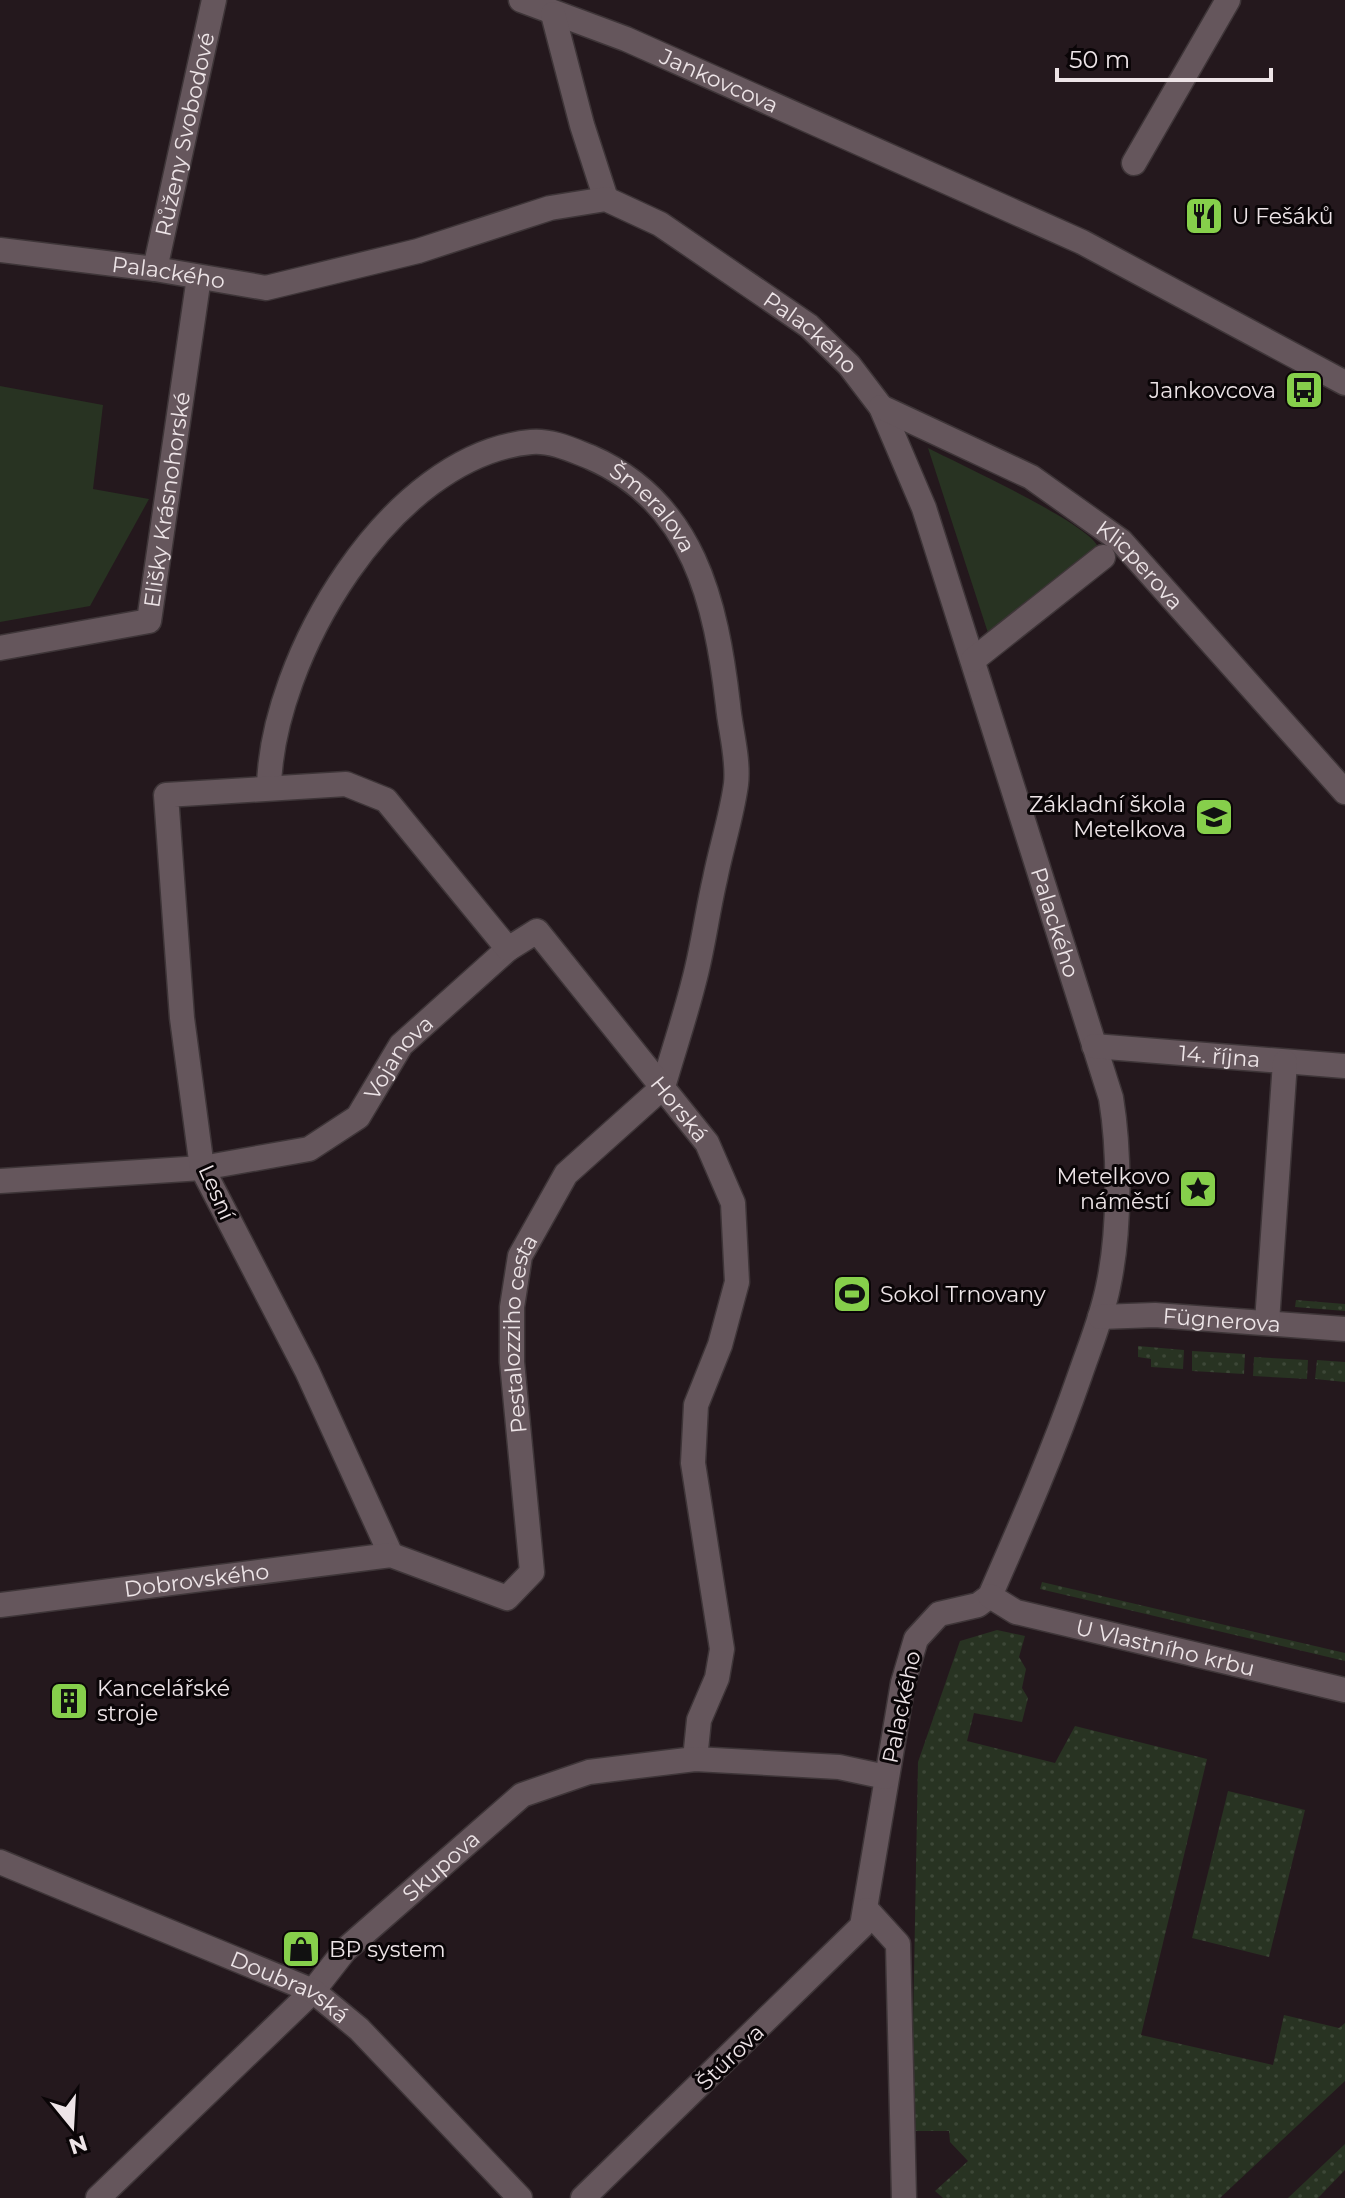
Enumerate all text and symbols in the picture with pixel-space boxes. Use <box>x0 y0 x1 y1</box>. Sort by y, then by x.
street label: Růženy Svobodové <box>150 30 221 239</box>
scale bar <box>1057 32 1271 82</box>
street label: Jankovcova <box>655 42 782 119</box>
text: 50 m <box>1069 45 1130 74</box>
restaurant icon: U Fešáků <box>1183 195 1225 237</box>
place label: U Fešáků <box>1232 203 1333 230</box>
street label: Palackého <box>110 251 227 295</box>
street label: Palackého <box>758 286 863 380</box>
bus stop icon: Jankovcova <box>1283 369 1325 411</box>
place label: Jankovcova <box>1148 377 1276 404</box>
street label: Elišky Krásnohorské <box>138 390 196 609</box>
street label: Šmeralova <box>605 457 701 557</box>
street label: Klicperova <box>1091 515 1189 615</box>
place label: Základní škola Metelkova <box>1029 791 1186 843</box>
school or university icon: Základní škola Metelkova <box>1193 796 1235 838</box>
street label: Palackého <box>1025 864 1085 981</box>
street label: Vojanova <box>358 1010 439 1105</box>
street label: 14. října <box>1178 1040 1261 1073</box>
street label: Horská <box>645 1071 714 1148</box>
street label: Lesní <box>192 1160 241 1225</box>
place label: Metelkovo náměstí <box>1056 1163 1171 1215</box>
place icon: Metelkovo náměstí <box>1177 1168 1219 1210</box>
street label: Pestalozziho cesta <box>499 1230 543 1434</box>
sports icon: Sokol Trnovany <box>831 1273 873 1315</box>
place label: Sokol Trnovany <box>880 1281 1046 1308</box>
street label: Fügnerova <box>1162 1303 1282 1338</box>
street label: Dobrovského <box>122 1558 271 1603</box>
street label: U Vlastního krbu <box>1073 1614 1258 1682</box>
street label: Palackého <box>876 1648 927 1766</box>
place label: Kancelářské stroje <box>97 1675 230 1727</box>
building icon: Kancelářské stroje <box>48 1680 90 1722</box>
street label: Skupova <box>397 1825 486 1908</box>
shop icon: BP system <box>280 1928 322 1970</box>
place label: BP system <box>329 1936 446 1963</box>
street label: Doubravská <box>226 1945 354 2029</box>
street label: Štúrova <box>691 2019 770 2096</box>
north arrow <box>32 2086 112 2166</box>
text: N <box>65 2129 91 2160</box>

